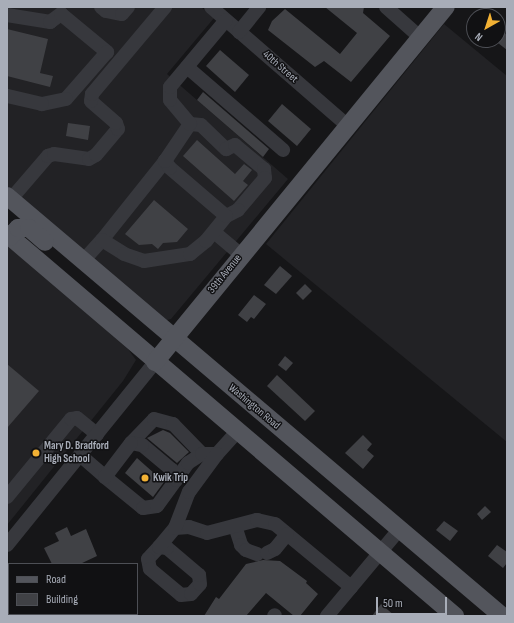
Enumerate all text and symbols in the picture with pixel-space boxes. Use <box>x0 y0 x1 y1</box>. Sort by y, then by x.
north arrow <box>466 8 506 48</box>
text: N <box>472 30 485 44</box>
street label: 40th Street <box>260 48 300 86</box>
street label: 39th Avenue <box>205 252 245 296</box>
street label: Washington Road <box>225 382 283 432</box>
place label: Mary D. Bradford High School <box>44 440 109 466</box>
marker: Mary D. Bradford High School <box>31 448 41 458</box>
place label: Kwik Trip <box>153 471 188 485</box>
marker: Kwik Trip <box>140 473 150 483</box>
legend <box>8 563 138 615</box>
text: Road <box>46 572 66 587</box>
scale bar <box>378 589 449 615</box>
text: Building <box>46 592 78 607</box>
text: 50 m <box>383 596 403 611</box>

